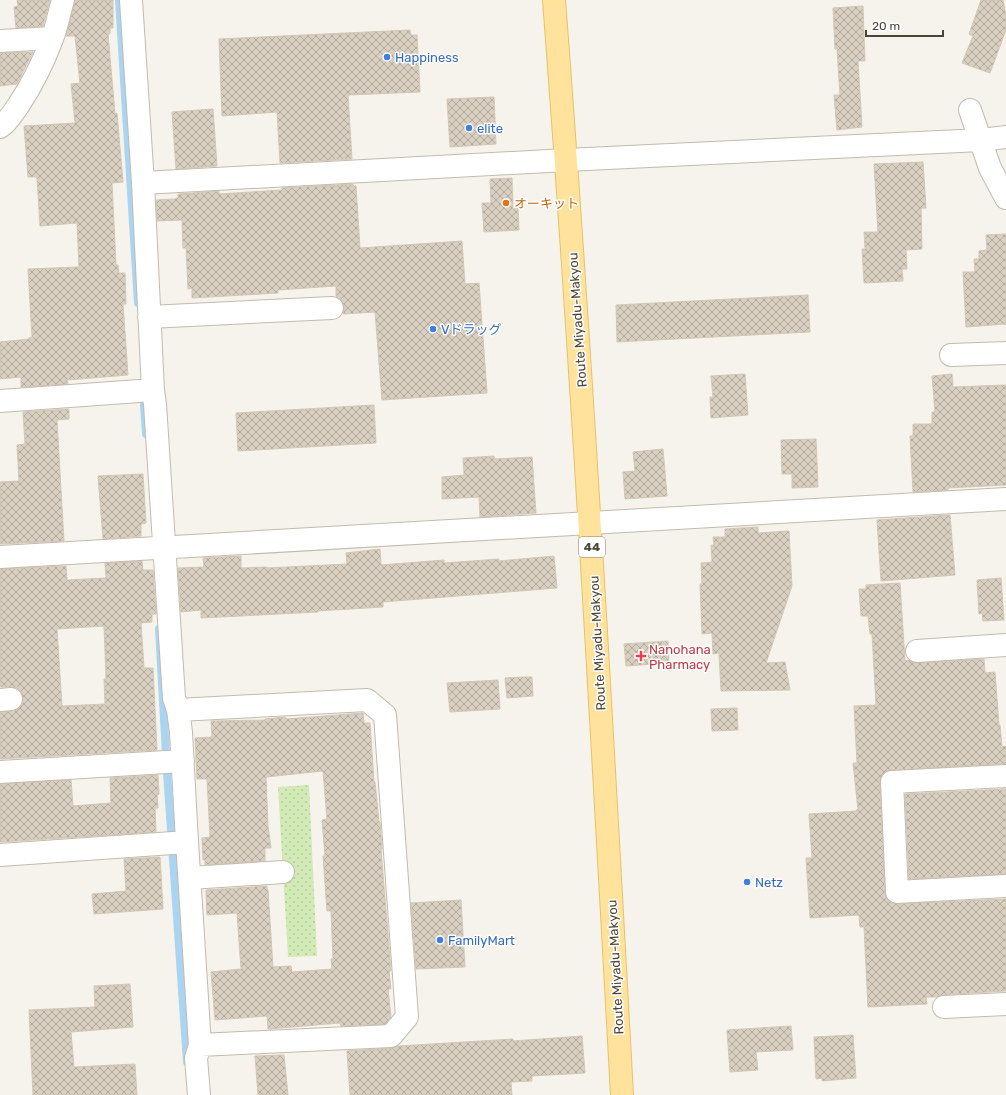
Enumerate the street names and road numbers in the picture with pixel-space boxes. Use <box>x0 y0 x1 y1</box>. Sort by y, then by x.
street label: Route Miyadu-Makyou <box>565 252 590 388</box>
road number: 44 <box>579 537 605 557</box>
street label: Route Miyadu-Makyou <box>586 575 609 711</box>
street label: Route Miyadu-Makyou <box>604 899 627 1035</box>

